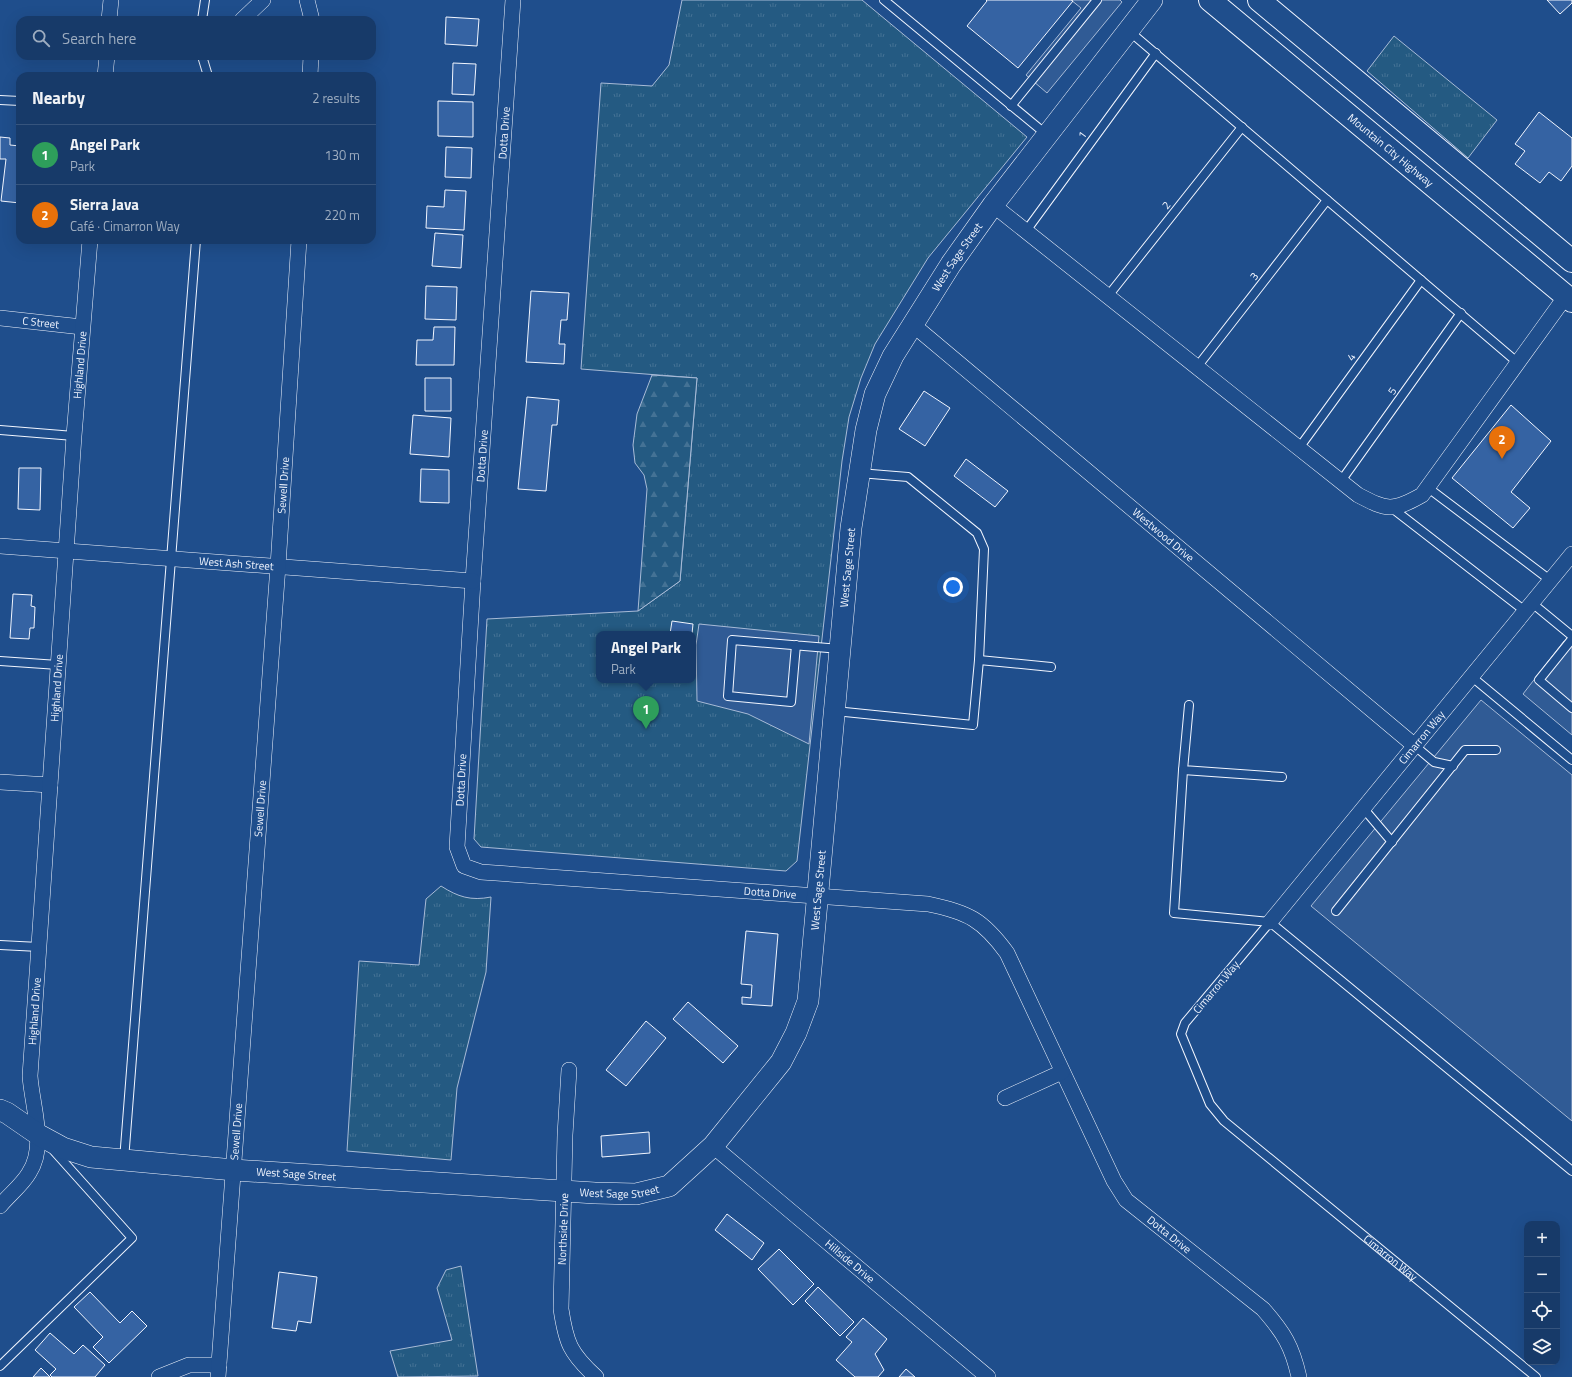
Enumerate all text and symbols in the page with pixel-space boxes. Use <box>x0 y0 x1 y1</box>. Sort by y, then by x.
search box <box>16 16 376 60</box>
icon: search <box>30 27 52 49</box>
text: Search here <box>62 27 136 50</box>
text: Nearby <box>32 85 85 111</box>
text: 2 results <box>312 88 360 108</box>
street label: Dotta Drive <box>494 106 514 160</box>
street label: Mountain City Highway <box>1344 110 1438 191</box>
street label: 1 <box>1074 128 1090 142</box>
text: Angel Park <box>70 133 140 156</box>
text: 1 <box>41 145 49 165</box>
text: 130 m <box>324 145 360 165</box>
text: Park <box>70 156 95 176</box>
text: Sierra Java <box>70 193 139 216</box>
street label: 2 <box>1158 198 1174 212</box>
text: 2 <box>41 205 49 225</box>
text: 220 m <box>324 205 360 225</box>
text: Café · Cimarron Way <box>70 216 180 236</box>
street label: West Sage Street <box>928 219 986 294</box>
street label: 3 <box>1246 269 1262 283</box>
street label: C Street <box>22 313 60 332</box>
street label: Highland Drive <box>69 330 91 399</box>
street label: 4 <box>1343 350 1359 364</box>
street label: 5 <box>1384 384 1400 398</box>
pin: 2 <box>1489 426 1515 459</box>
street label: Dotta Drive <box>472 429 492 483</box>
street label: Sewell Drive <box>273 456 293 514</box>
street label: Westwood Drive <box>1129 504 1198 566</box>
street label: West Sage Street <box>836 527 859 608</box>
street label: West Ash Street <box>198 553 274 574</box>
your location <box>943 577 963 597</box>
popup <box>596 631 696 683</box>
text: Angel Park <box>611 636 681 659</box>
street label: Highland Drive <box>46 653 67 722</box>
text: Park <box>611 659 636 679</box>
pin: 1 <box>633 696 659 729</box>
street label: Cimarron Way <box>1395 706 1449 768</box>
street label: Dotta Drive <box>452 753 470 807</box>
street label: Sewell Drive <box>250 779 270 838</box>
street label: West Sage Street <box>806 850 830 931</box>
street label: Dotta Drive <box>743 883 797 903</box>
street label: Cimarron Way <box>1189 956 1243 1017</box>
street label: Highland Drive <box>24 976 45 1046</box>
street label: Sewell Drive <box>226 1102 246 1161</box>
street label: West Sage Street <box>256 1163 337 1184</box>
street label: West Sage Street <box>579 1181 661 1202</box>
street label: Northside Drive <box>554 1192 572 1265</box>
street label: Dotta Drive <box>1144 1212 1195 1257</box>
map controls <box>1524 1221 1560 1365</box>
button: + <box>1524 1221 1560 1257</box>
street label: Cimarron Way <box>1360 1231 1421 1285</box>
street label: Hillside Drive <box>822 1236 879 1287</box>
button: − <box>1524 1257 1560 1293</box>
button: locate <box>1524 1293 1560 1329</box>
button: layers <box>1524 1329 1560 1365</box>

